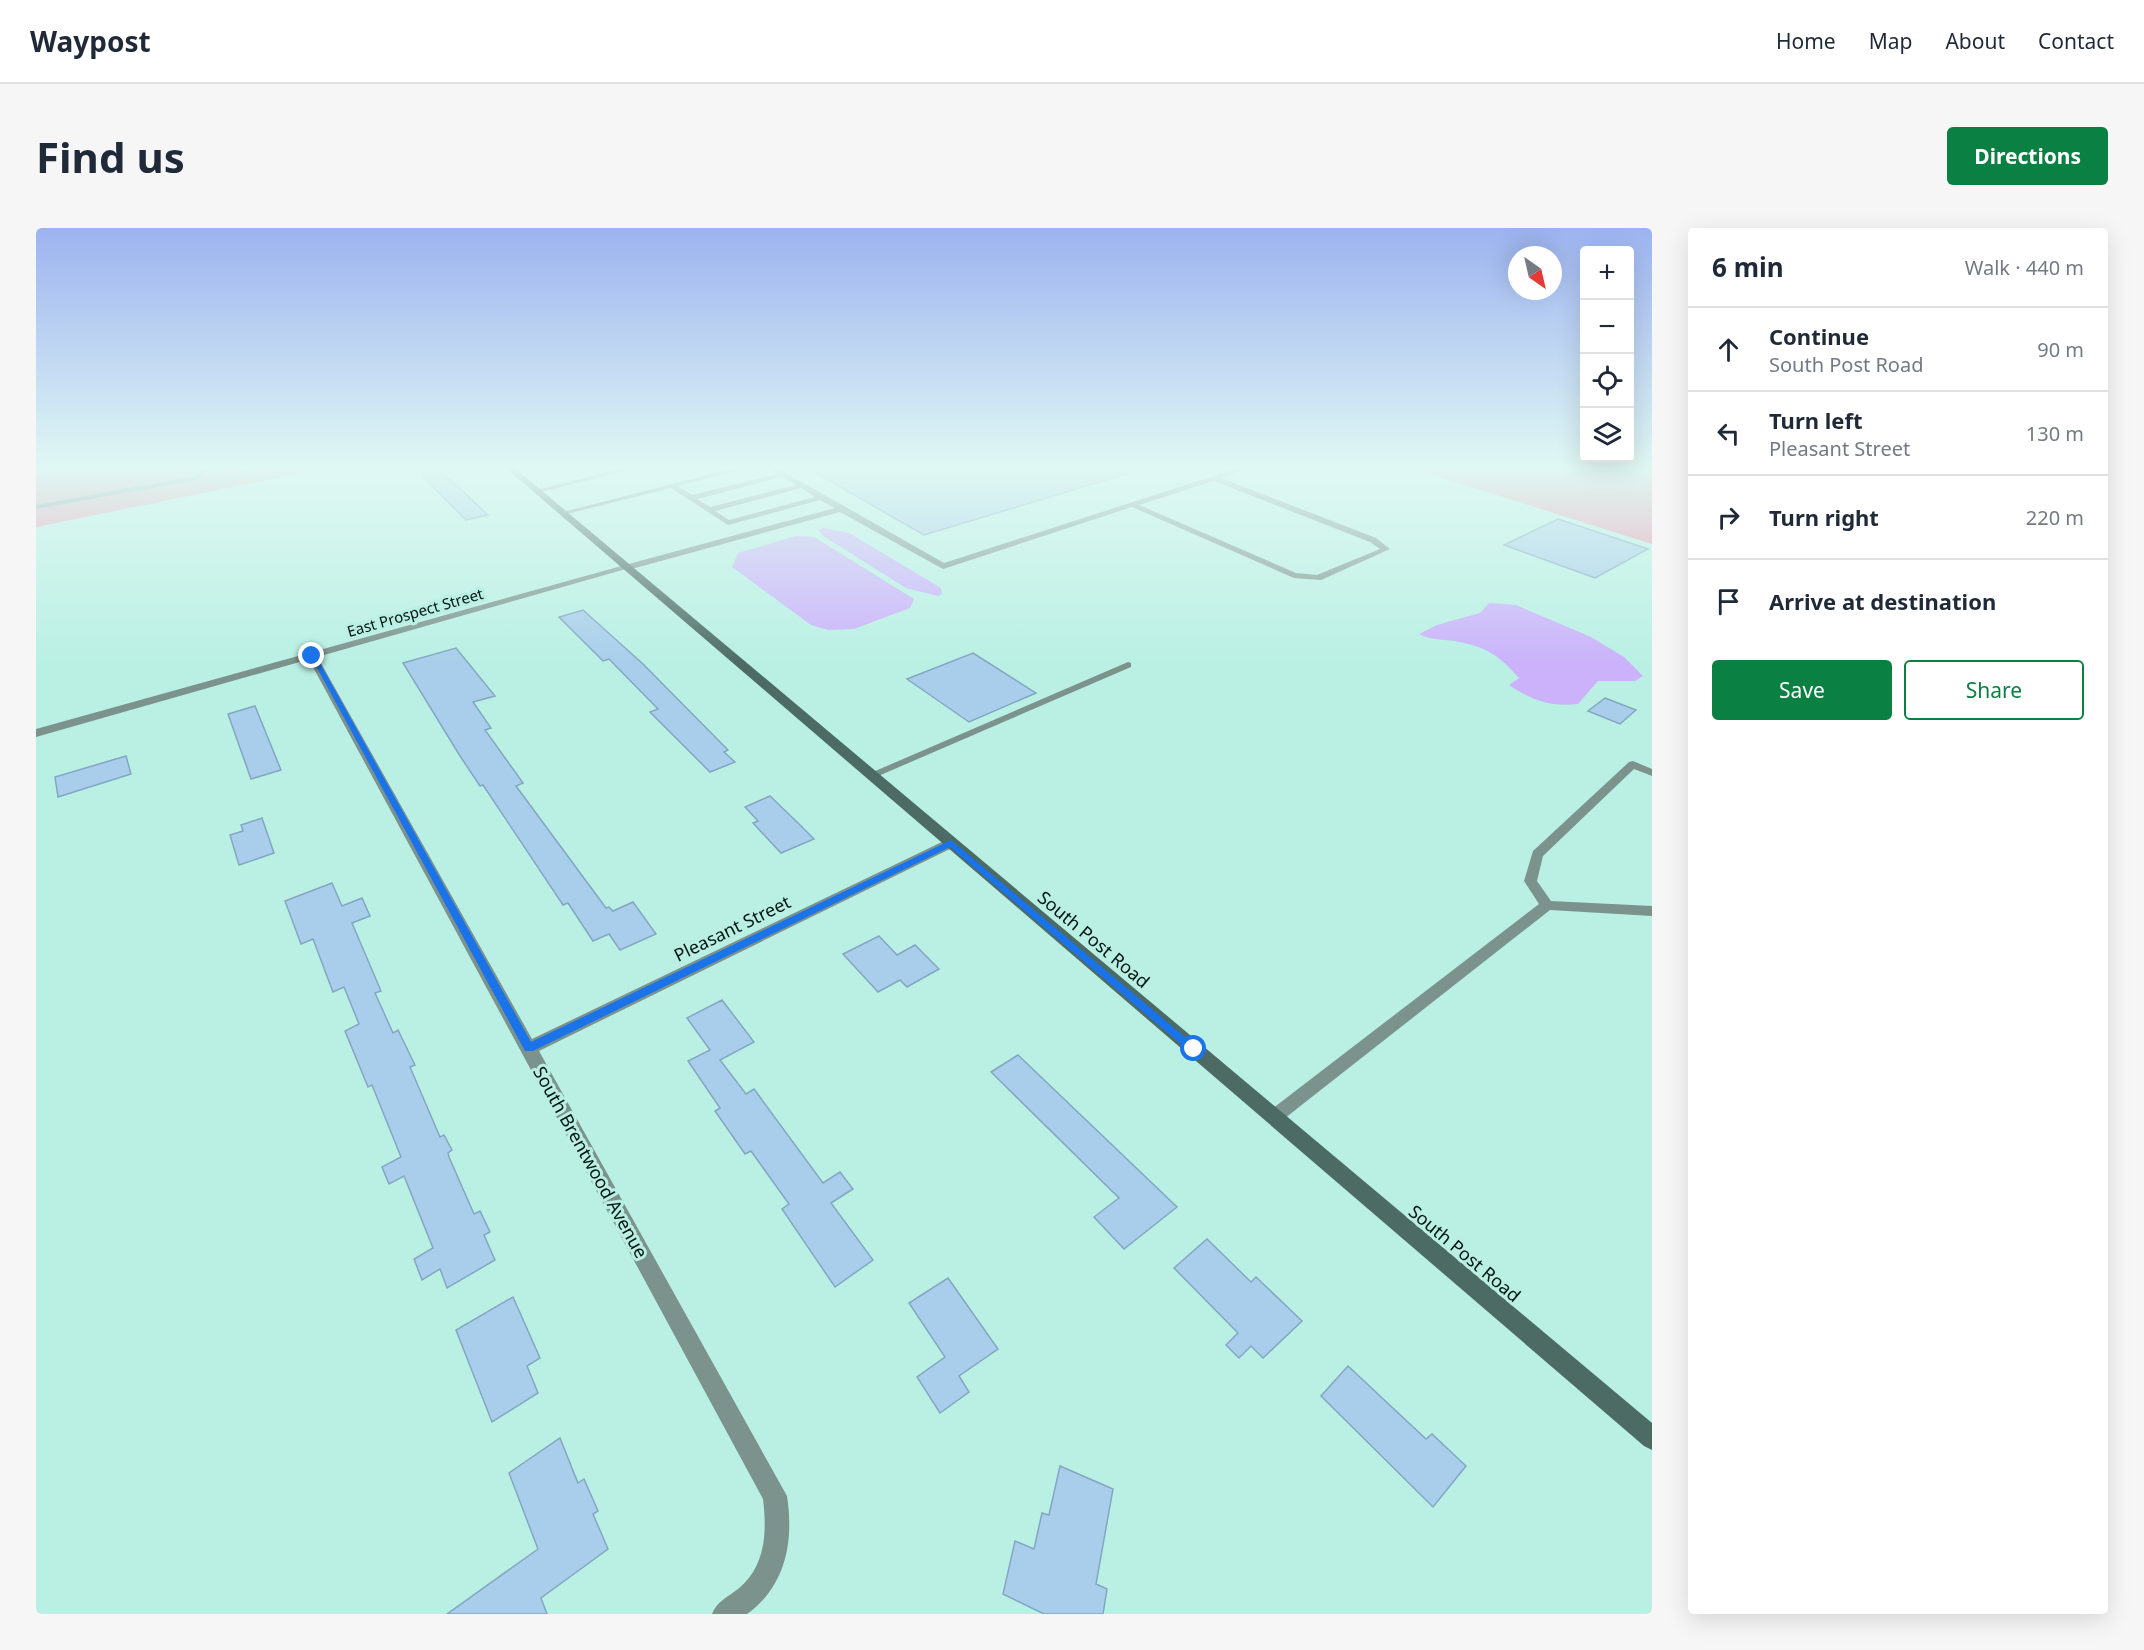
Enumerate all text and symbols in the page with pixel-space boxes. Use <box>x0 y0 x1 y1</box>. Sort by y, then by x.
text: Waypost <box>30 22 151 60</box>
text: Home <box>1776 27 1836 55</box>
text: Map <box>1869 27 1912 55</box>
text: About <box>1945 27 2005 55</box>
text: Contact <box>2038 27 2114 55</box>
button: Directions <box>1947 127 2108 185</box>
text: Find us <box>36 128 185 185</box>
north arrow <box>1508 246 1562 300</box>
map controls <box>1580 246 1634 462</box>
button: + <box>1580 246 1634 300</box>
text: 6 min <box>1712 249 1784 285</box>
text: Walk · 440 m <box>1965 254 2084 281</box>
button: − <box>1580 300 1634 354</box>
text: Continue <box>1769 321 1869 351</box>
icon: ahead <box>1712 333 1745 366</box>
text: 90 m <box>2037 336 2084 363</box>
text: South Post Road <box>1769 351 1923 378</box>
button: locate <box>1580 354 1634 408</box>
text: Turn left <box>1769 405 1863 435</box>
button: layers <box>1580 408 1634 462</box>
icon: left <box>1712 417 1745 450</box>
text: 130 m <box>2026 420 2084 447</box>
text: Pleasant Street <box>1769 435 1910 462</box>
icon: right <box>1712 501 1745 534</box>
text: Turn right <box>1769 502 1879 532</box>
text: 220 m <box>2026 504 2084 531</box>
street label: East Prospect Street <box>345 583 486 641</box>
icon: arrive <box>1712 585 1745 618</box>
text: Arrive at destination <box>1769 586 1996 616</box>
route end <box>298 642 324 668</box>
button: Save <box>1712 660 1892 720</box>
button: Share <box>1904 660 2084 720</box>
street label: South Post Road <box>1033 885 1155 993</box>
street label: Pleasant Street <box>670 889 795 967</box>
route start <box>1180 1035 1206 1061</box>
street label: South Brentwood Avenue <box>528 1062 654 1262</box>
street label: South Post Road <box>1404 1199 1526 1307</box>

